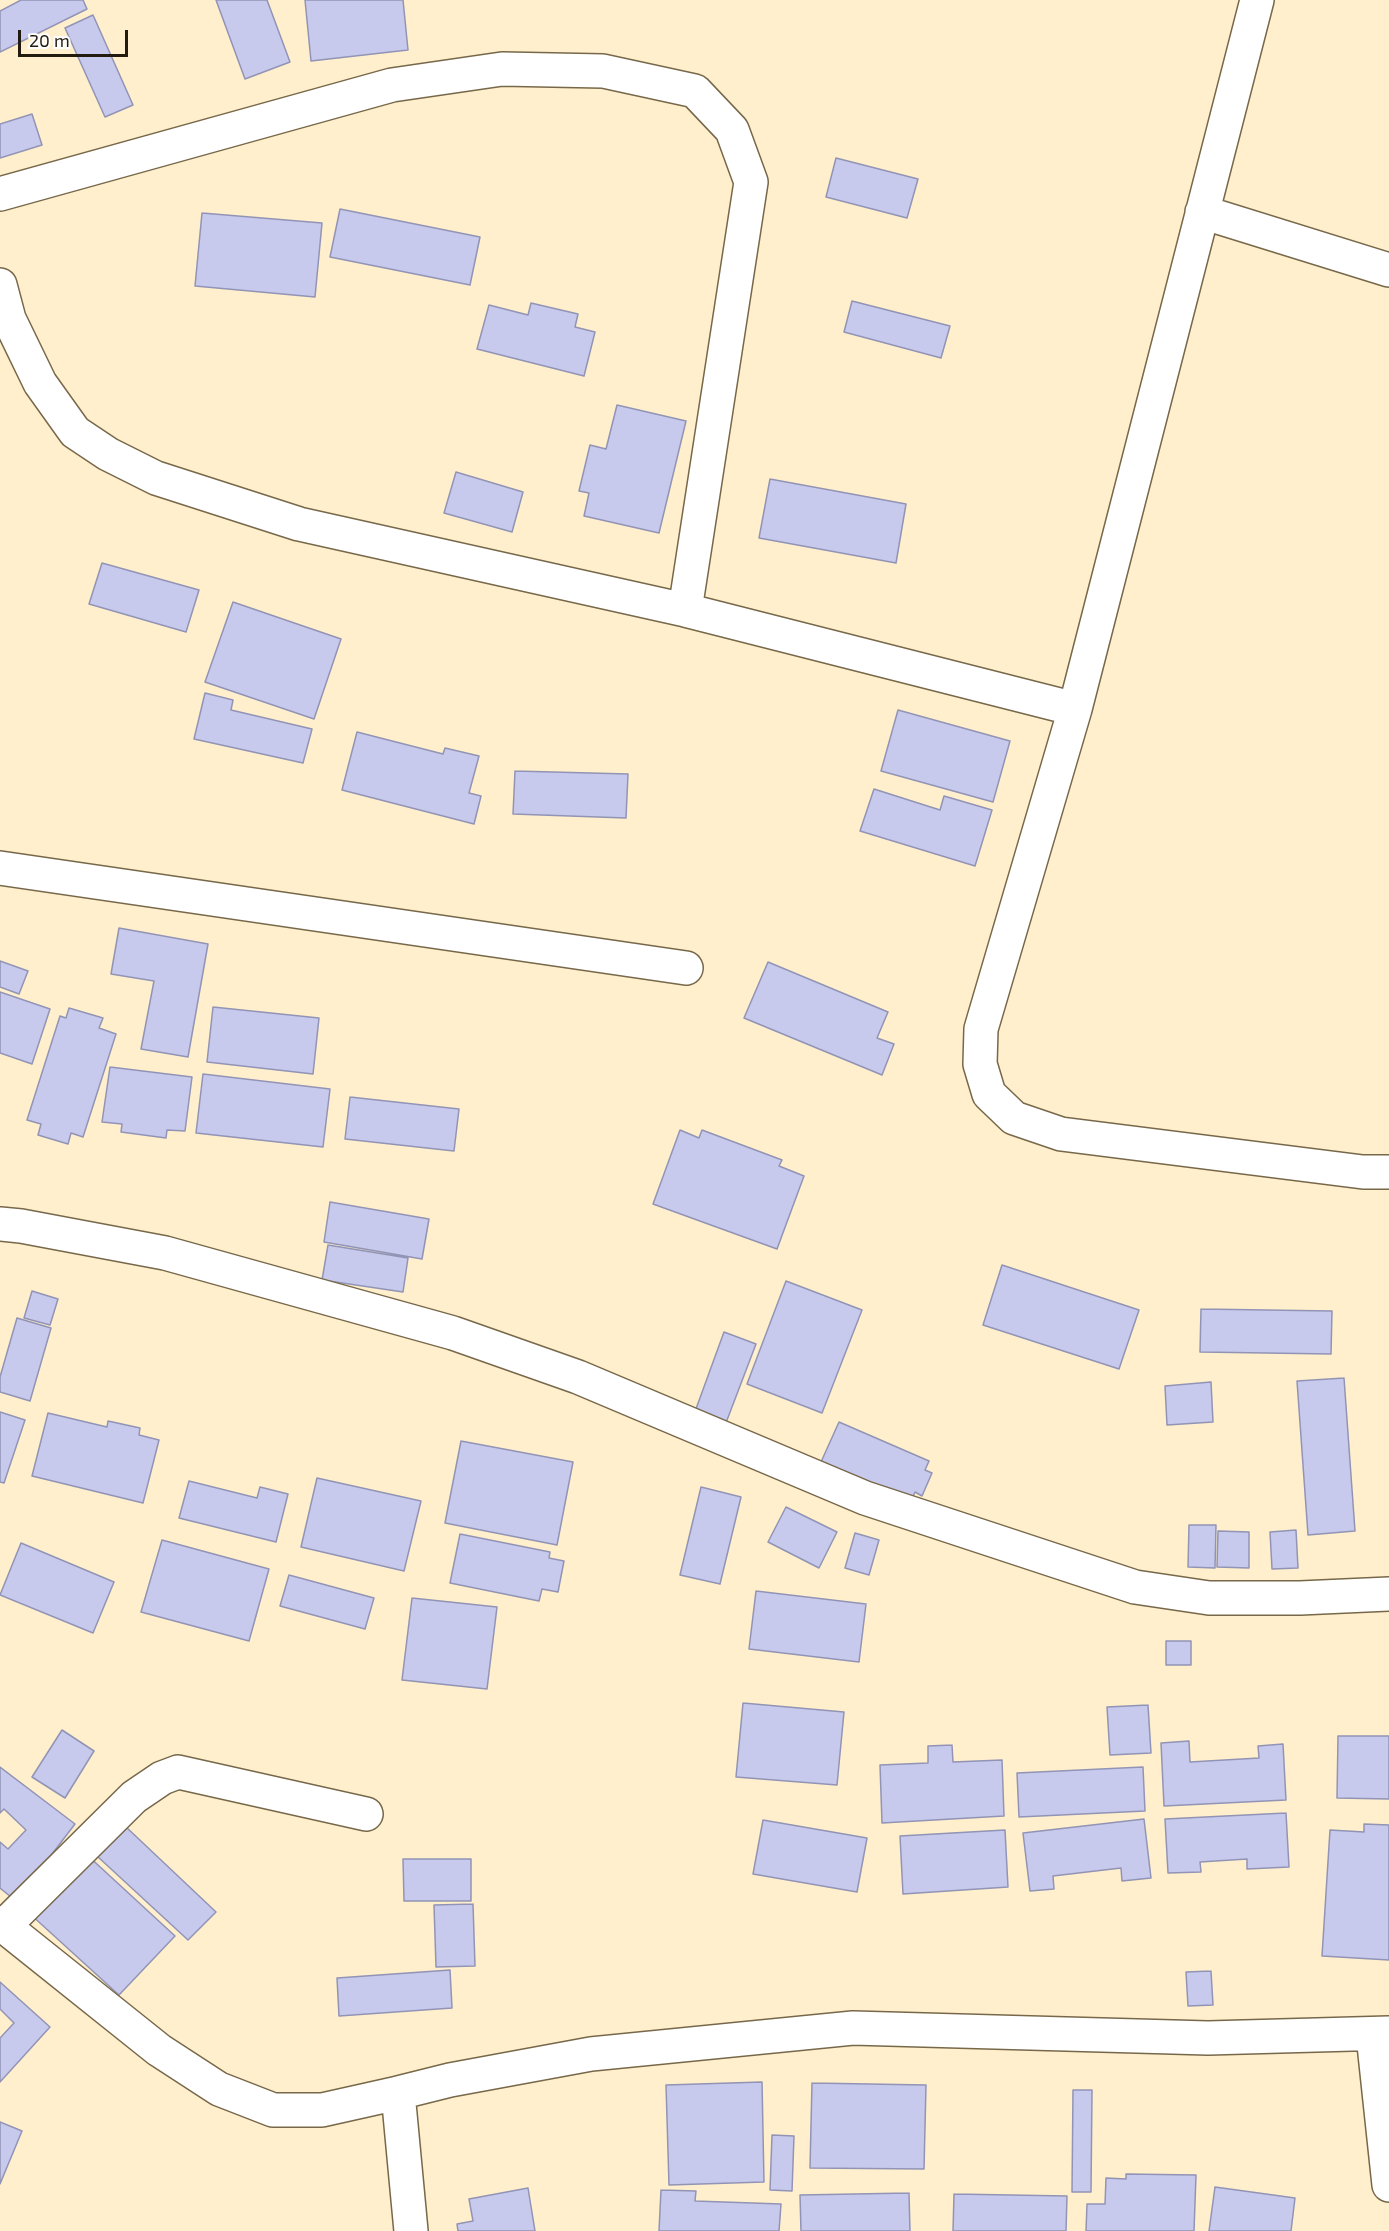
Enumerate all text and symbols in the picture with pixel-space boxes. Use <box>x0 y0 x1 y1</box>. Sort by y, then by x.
scale bar <box>21 18 130 56</box>
text: 20 m <box>29 29 70 51</box>

